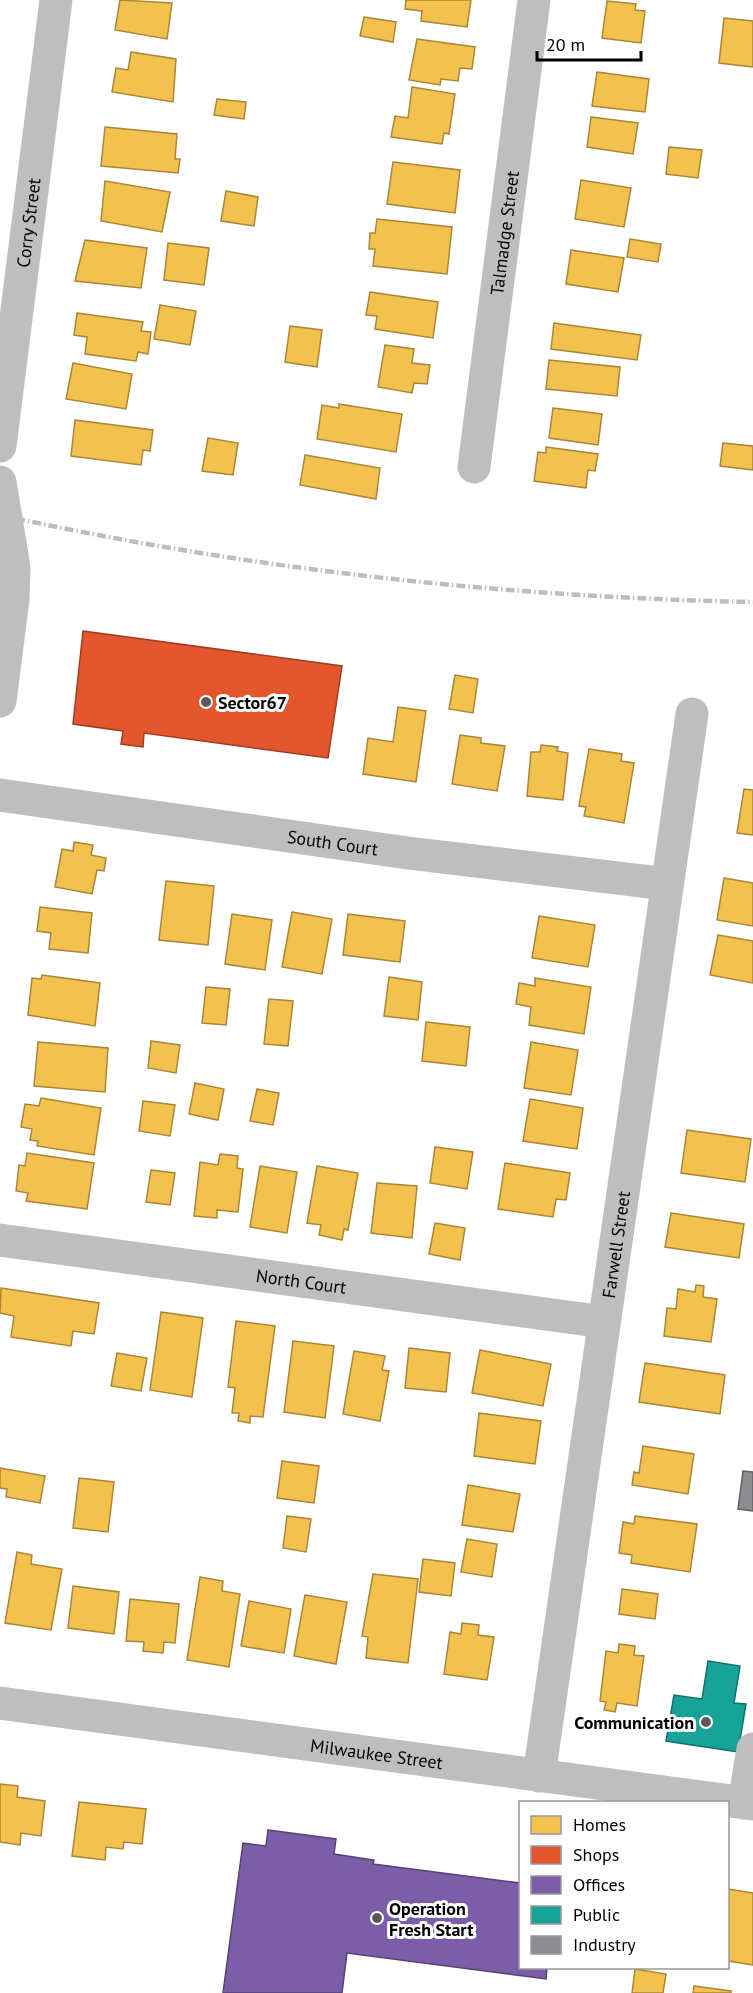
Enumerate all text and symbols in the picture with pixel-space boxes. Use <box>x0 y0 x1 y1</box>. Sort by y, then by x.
scale bar <box>537 24 640 62</box>
text: 20 m <box>546 33 585 56</box>
street label: Talmadge Street <box>485 169 523 296</box>
street label: Corry Street <box>11 177 45 269</box>
place label: Sector67 <box>218 691 287 714</box>
marker: Sector67 <box>199 695 213 709</box>
street label: South Court <box>286 824 380 860</box>
street label: Farwell Street <box>596 1189 635 1300</box>
street label: North Court <box>255 1263 348 1298</box>
place label: Communication <box>574 1711 694 1734</box>
marker: Communication <box>699 1715 713 1729</box>
street label: Milwaukee Street <box>309 1733 444 1774</box>
legend <box>519 1801 729 1969</box>
text: Homes <box>573 1813 626 1836</box>
text: Shops <box>573 1843 619 1866</box>
text: Offices <box>573 1873 625 1896</box>
place label: Operation Fresh Start <box>389 1897 474 1941</box>
text: Public <box>573 1903 620 1926</box>
marker: Operation Fresh Start <box>370 1911 384 1925</box>
text: Industry <box>573 1933 636 1956</box>

